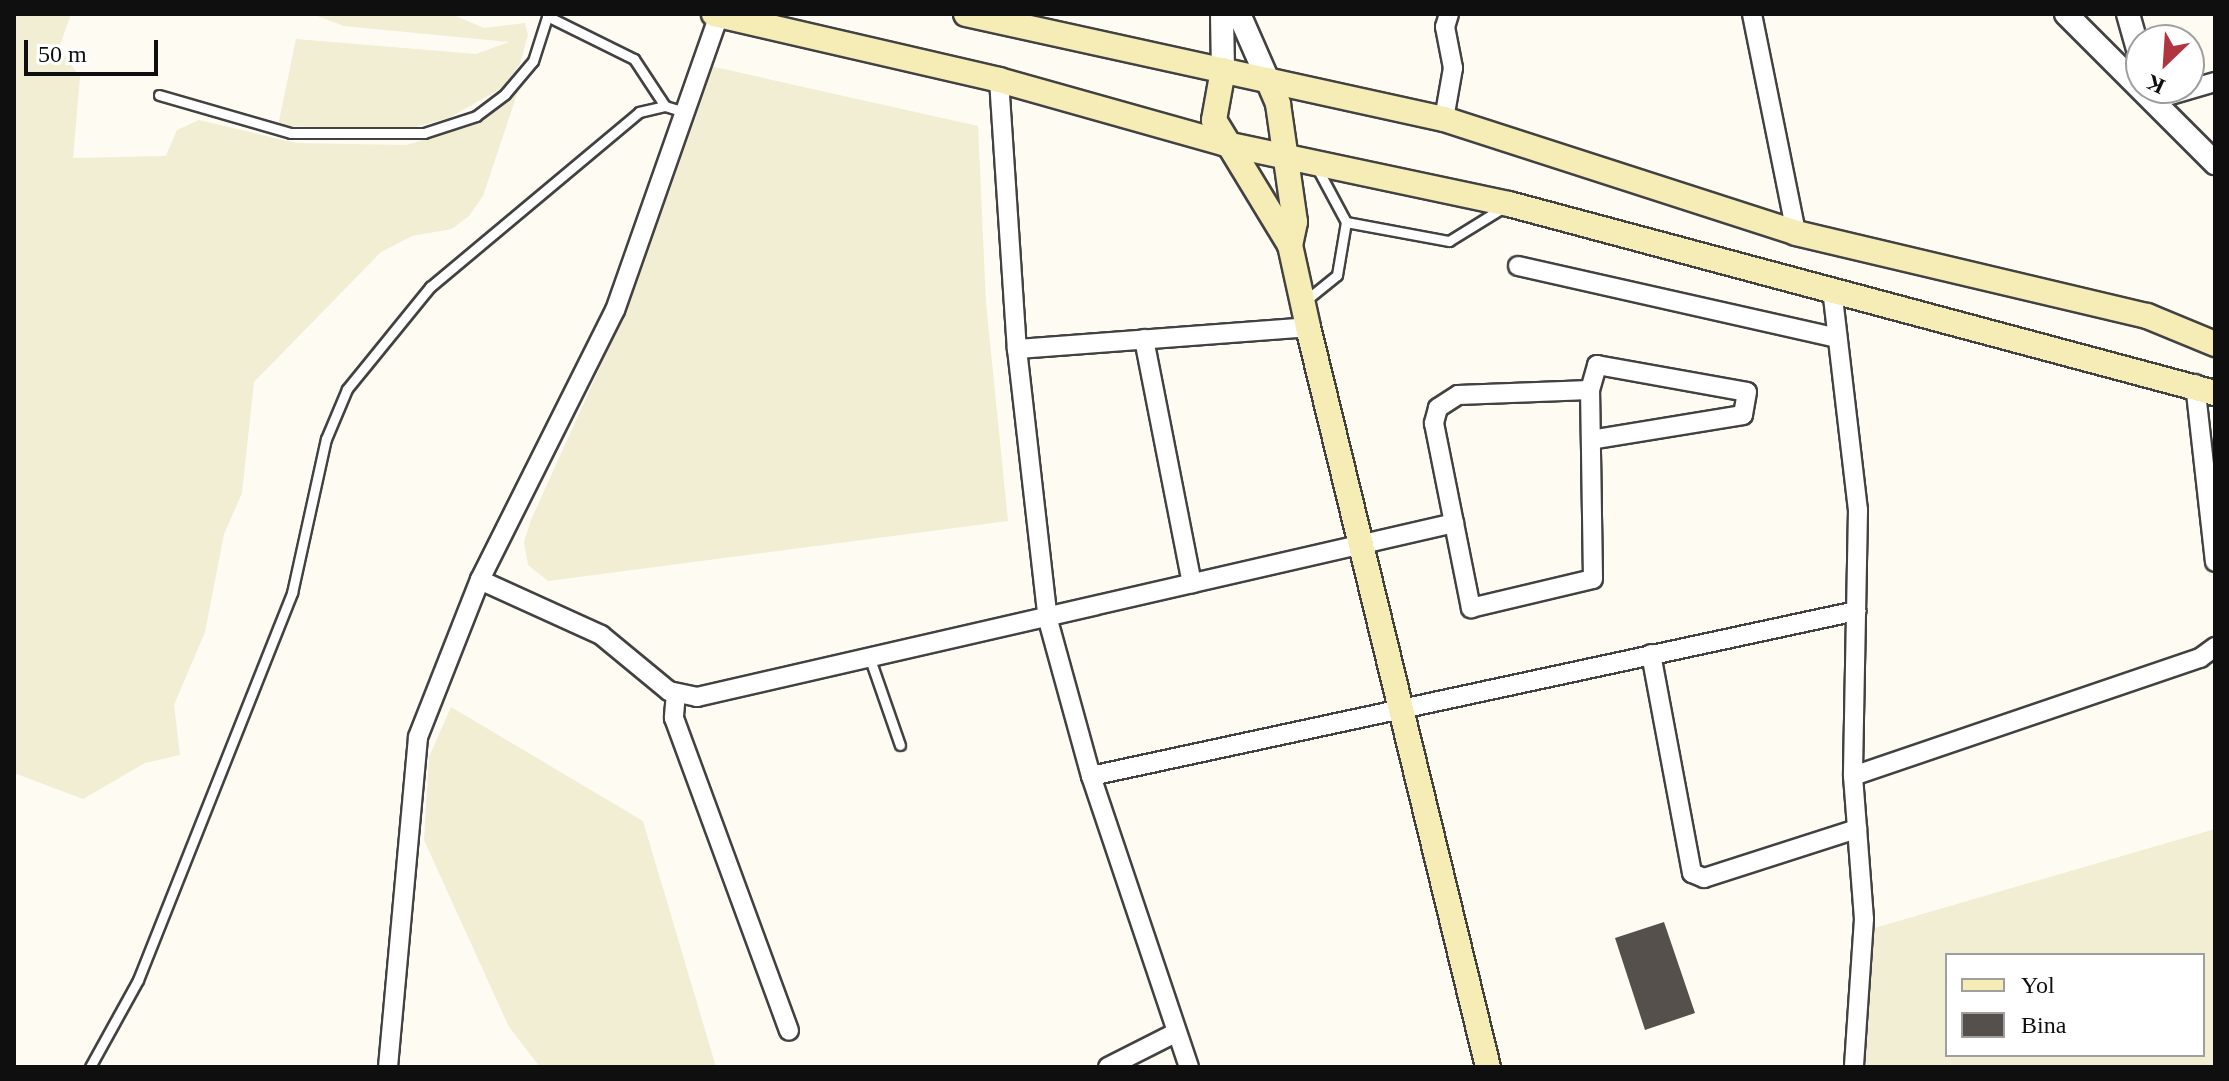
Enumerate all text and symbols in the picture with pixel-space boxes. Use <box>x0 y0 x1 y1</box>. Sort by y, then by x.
scale bar <box>28 24 162 74</box>
north arrow <box>2125 24 2205 104</box>
text: 50 m <box>38 41 87 67</box>
text: K <box>2142 69 2169 99</box>
legend <box>1945 953 2205 1057</box>
text: Yol <box>2021 972 2055 998</box>
text: Bina <box>2021 1012 2066 1038</box>

